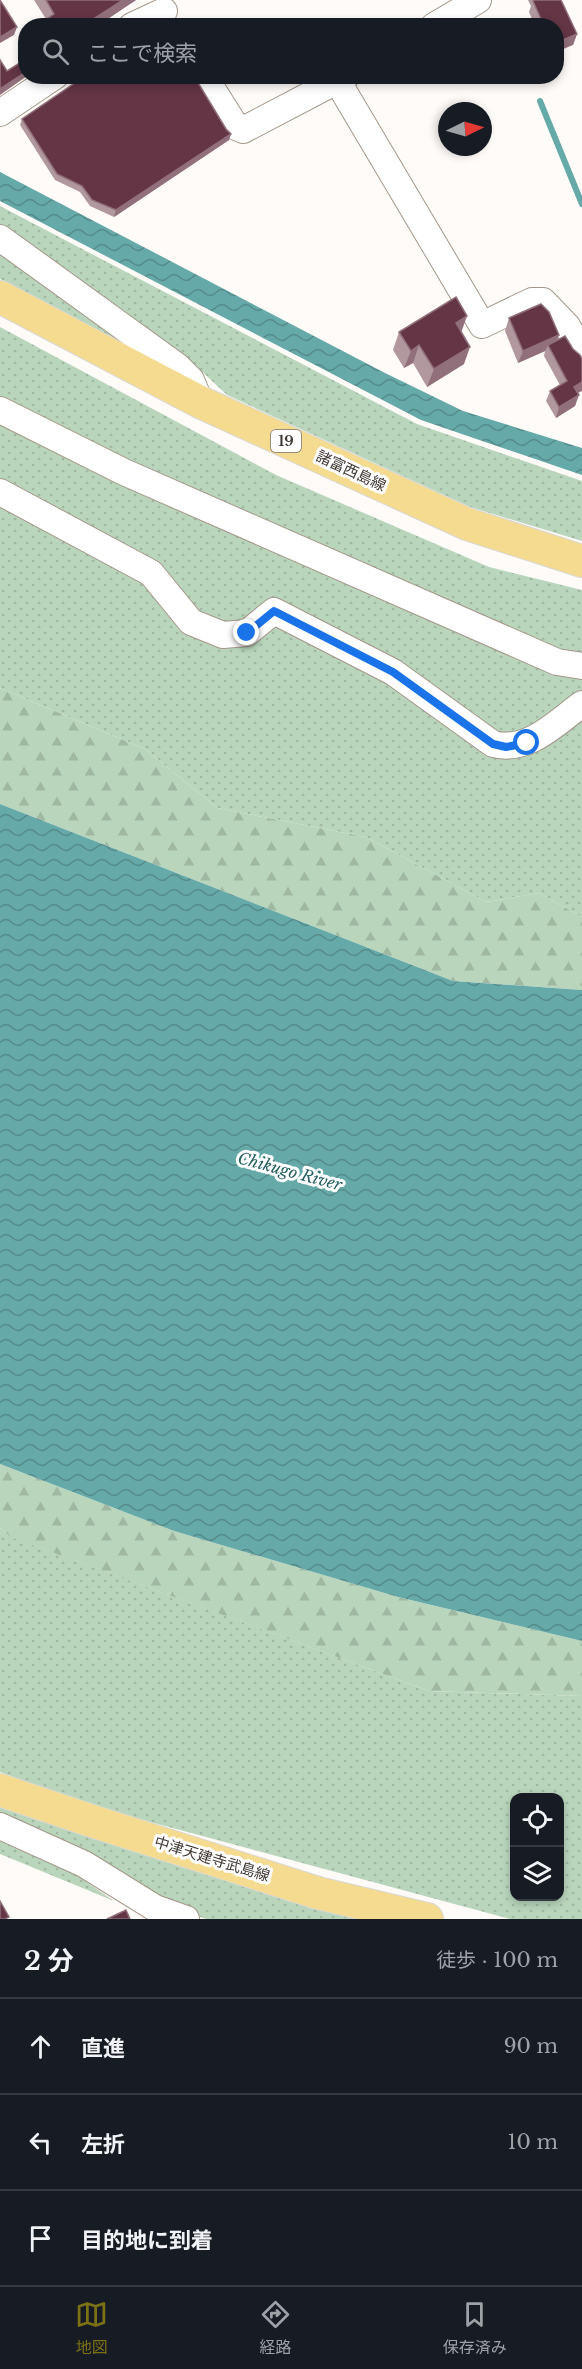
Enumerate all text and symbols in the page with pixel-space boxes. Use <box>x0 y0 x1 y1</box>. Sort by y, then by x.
search box <box>18 18 564 84</box>
icon: search <box>39 35 72 68</box>
text: ここで検索 <box>87 40 197 67</box>
north arrow <box>438 102 492 156</box>
road number: 19 <box>271 430 301 452</box>
street label: 諸富西島線 <box>313 446 389 495</box>
route end <box>233 619 259 645</box>
route start <box>513 729 539 755</box>
water label: Chikugo River <box>236 1148 345 1195</box>
map controls <box>510 1793 564 1901</box>
button: locate <box>510 1793 564 1847</box>
street label: 中津天建寺武島線 <box>152 1832 272 1885</box>
button: layers <box>510 1847 564 1901</box>
text: 2 分 <box>24 1945 74 1977</box>
text: 徒歩 · 100 m <box>436 1948 558 1972</box>
icon: ahead <box>24 2030 57 2063</box>
text: 90 m <box>504 2034 558 2058</box>
text: 直進 <box>81 2035 125 2062</box>
icon: left <box>24 2126 57 2159</box>
text: 10 m <box>508 2130 558 2154</box>
text: 左折 <box>81 2131 125 2158</box>
icon: arrive <box>24 2222 57 2255</box>
text: 目的地に到着 <box>81 2227 213 2254</box>
tab: 地図 <box>75 2298 108 2358</box>
tab: 経路 <box>259 2298 292 2358</box>
tab: 保存済み <box>443 2298 507 2358</box>

